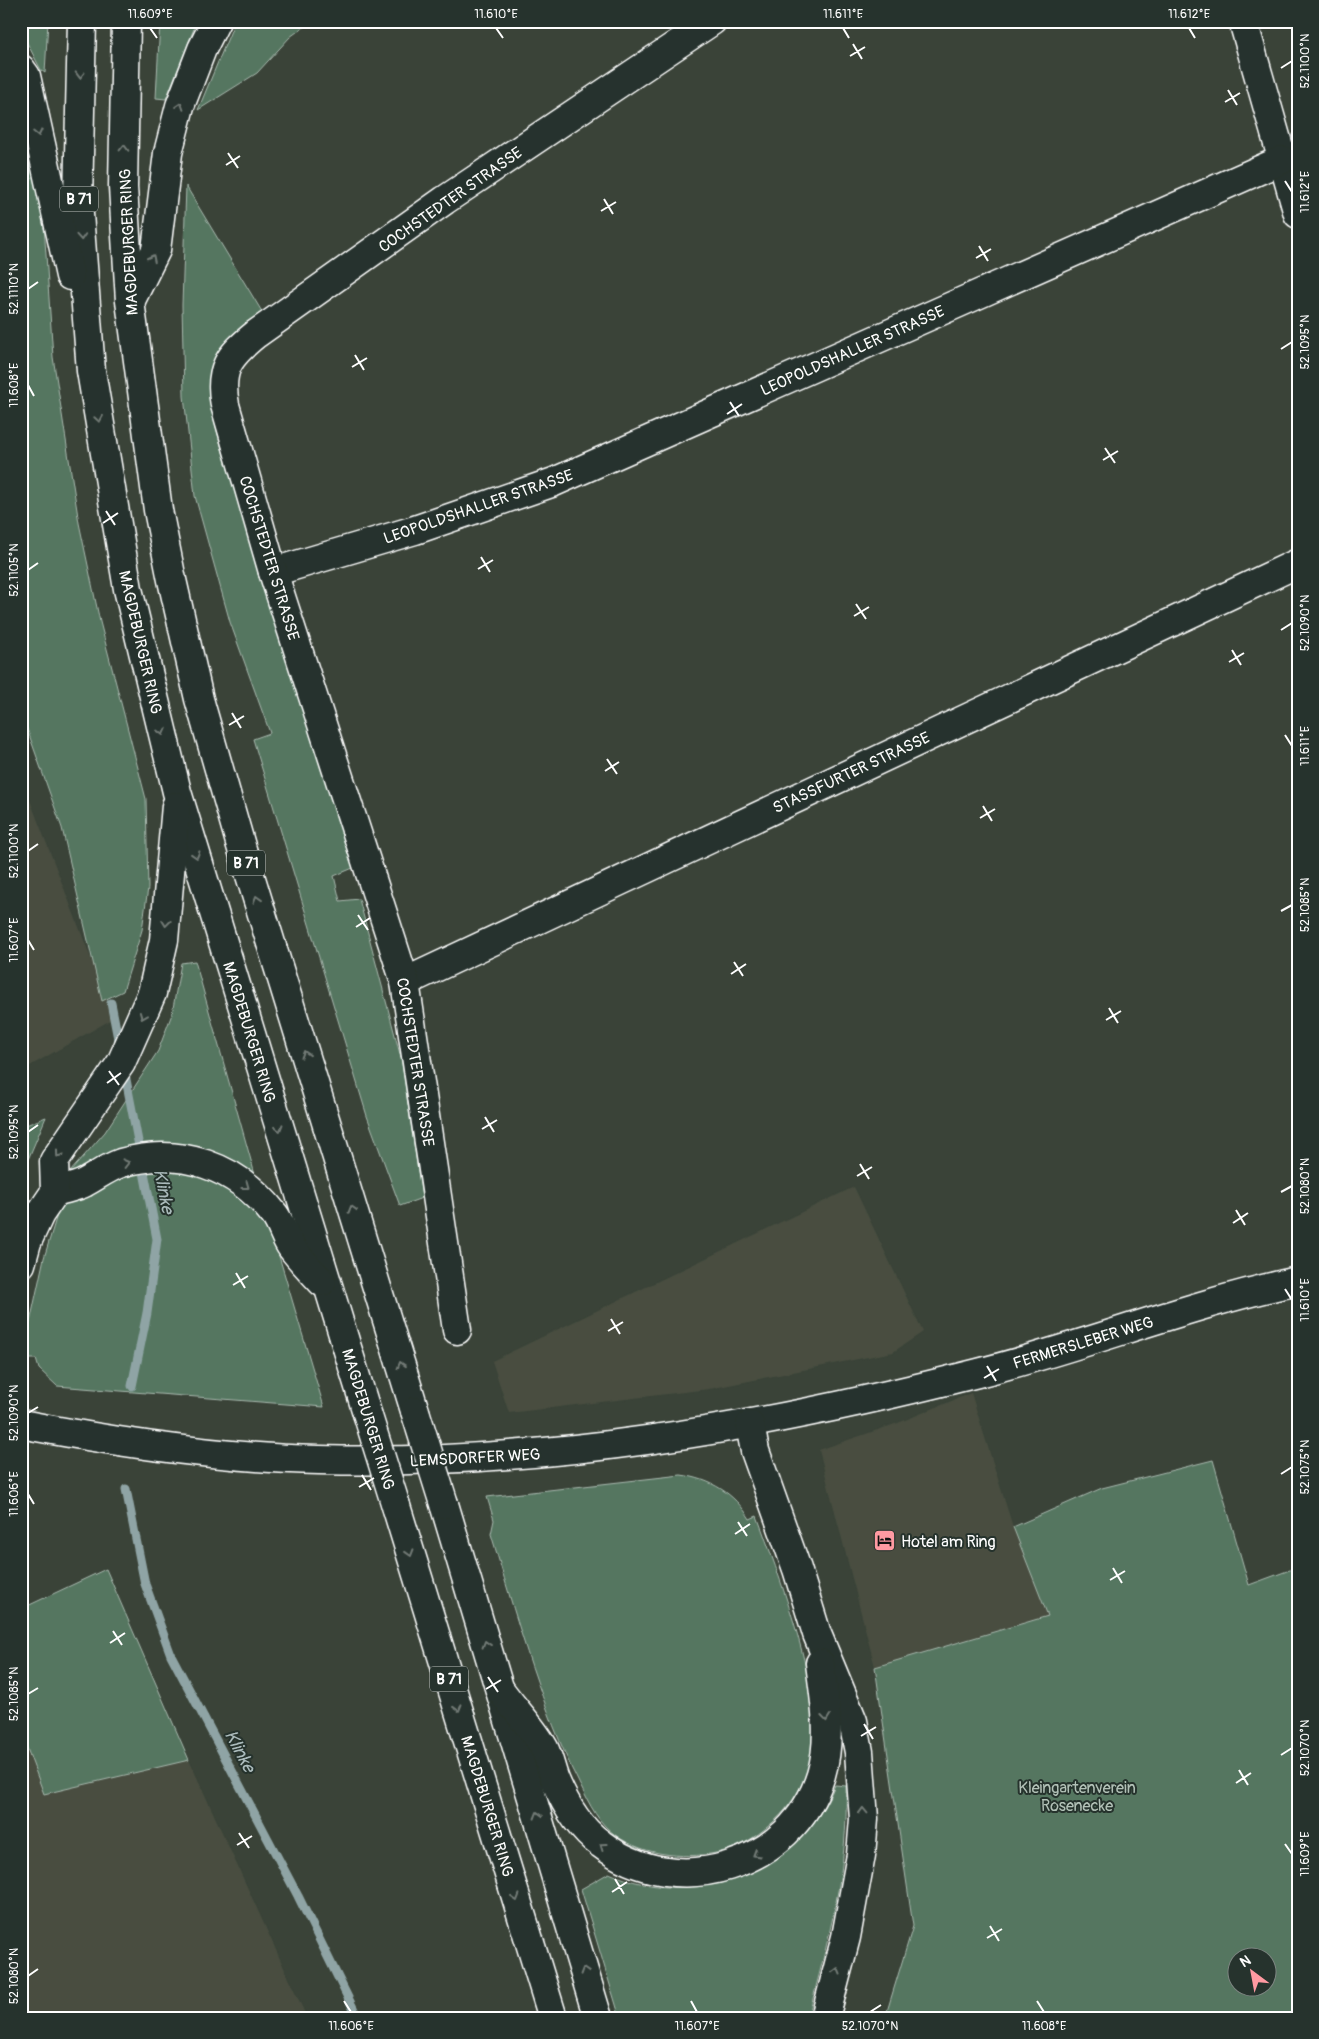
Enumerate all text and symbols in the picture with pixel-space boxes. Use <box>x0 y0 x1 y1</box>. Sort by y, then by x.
text: 11.609°E <box>128 7 172 22</box>
text: 11.610°E <box>474 7 518 22</box>
text: 11.611°E <box>823 7 863 22</box>
text: 11.612°E <box>1168 7 1210 22</box>
text: 52.1100°N <box>1298 34 1313 89</box>
one-way arrow <box>75 71 86 79</box>
one-way arrow <box>174 102 184 111</box>
one-way arrow <box>32 128 43 137</box>
street label: COCHSTEDTER STRASSE <box>375 143 526 257</box>
one-way arrow <box>119 144 129 152</box>
street label: MAGDEBURGER RING <box>115 168 143 316</box>
text: 11.612°E <box>1298 171 1313 213</box>
road number: B 71 <box>60 186 98 212</box>
one-way arrow <box>76 234 87 242</box>
one-way arrow <box>146 254 156 263</box>
text: 52.1110°N <box>7 263 22 315</box>
street label: LEOPOLDSHALLER STRASSE <box>757 301 948 401</box>
text: 52.1095°N <box>1298 315 1313 369</box>
text: 11.608°E <box>7 363 22 407</box>
one-way arrow <box>93 415 103 423</box>
street label: LEOPOLDSHALLER STRASSE <box>381 465 576 549</box>
street label: COCHSTEDTER STRASSE <box>235 474 304 643</box>
text: 52.1105°N <box>7 543 22 597</box>
street label: MAGDEBURGER RING <box>114 569 166 716</box>
text: 52.1090°N <box>1298 595 1313 651</box>
text: 11.611°E <box>1298 726 1313 766</box>
one-way arrow <box>156 728 167 737</box>
street label: STASSFURTER STRASSE <box>770 728 933 818</box>
text: 52.1100°N <box>7 824 22 879</box>
road number: B 71 <box>227 850 265 876</box>
one-way arrow <box>191 851 201 859</box>
text: 52.1085°N <box>1298 878 1313 932</box>
one-way arrow <box>252 895 262 903</box>
text: 11.607°E <box>7 917 22 963</box>
one-way arrow <box>161 919 172 927</box>
street label: MAGDEBURGER RING <box>218 959 280 1105</box>
street label: COCHSTEDTER STRASSE <box>392 976 438 1148</box>
one-way arrow <box>139 1011 150 1020</box>
one-way arrow <box>300 1051 310 1059</box>
text: 52.1095°N <box>7 1105 22 1159</box>
one-way arrow <box>274 1123 284 1132</box>
one-way arrow <box>56 1148 65 1158</box>
one-way arrow <box>122 1158 130 1168</box>
text: 52.1080°N <box>1298 1158 1313 1214</box>
water label: Klinke <box>148 1167 179 1217</box>
one-way arrow <box>240 1180 249 1188</box>
one-way arrow <box>348 1206 358 1214</box>
text: 11.610°E <box>1298 1278 1313 1322</box>
street label: FERMERSLEBER WEG <box>1011 1312 1156 1374</box>
street label: MAGDEBURGER RING <box>337 1346 399 1492</box>
one-way arrow <box>396 1361 406 1369</box>
text: 52.1090°N <box>7 1385 22 1441</box>
text: 52.1075°N <box>1298 1440 1313 1494</box>
street label: LEMSDORFER WEG <box>409 1445 541 1471</box>
text: 11.606°E <box>7 1471 22 1517</box>
hotel icon: Hotel am Ring <box>873 1529 897 1553</box>
place label: Hotel am Ring <box>901 1532 996 1552</box>
one-way arrow <box>405 1548 415 1557</box>
one-way arrow <box>482 1640 492 1649</box>
road number: B 71 <box>430 1666 468 1692</box>
text: 52.1085°N <box>7 1667 22 1721</box>
one-way arrow <box>452 1704 462 1712</box>
one-way arrow <box>821 1713 831 1722</box>
text: 52.1070°N <box>1298 1720 1313 1776</box>
water label: Klinke <box>219 1726 261 1778</box>
street label: MAGDEBURGER RING <box>456 1733 518 1879</box>
park label: Kleingartenverein Rosenecke <box>1018 1778 1136 1816</box>
one-way arrow <box>858 1807 869 1815</box>
one-way arrow <box>533 1812 543 1820</box>
text: 11.609°E <box>1298 1832 1313 1876</box>
one-way arrow <box>600 1843 609 1851</box>
one-way arrow <box>753 1847 762 1857</box>
one-way arrow <box>510 1893 520 1901</box>
north arrow <box>1226 1946 1276 1996</box>
text: 52.1080°N <box>7 1948 22 2004</box>
text: N <box>1237 1952 1254 1971</box>
one-way arrow <box>580 1967 590 1976</box>
one-way arrow <box>832 1967 842 1975</box>
text: 11.606°E <box>328 2019 374 2034</box>
text: 11.607°E <box>674 2019 720 2034</box>
text: 52.1070°N <box>842 2019 898 2034</box>
text: 11.608°E <box>1022 2019 1066 2034</box>

